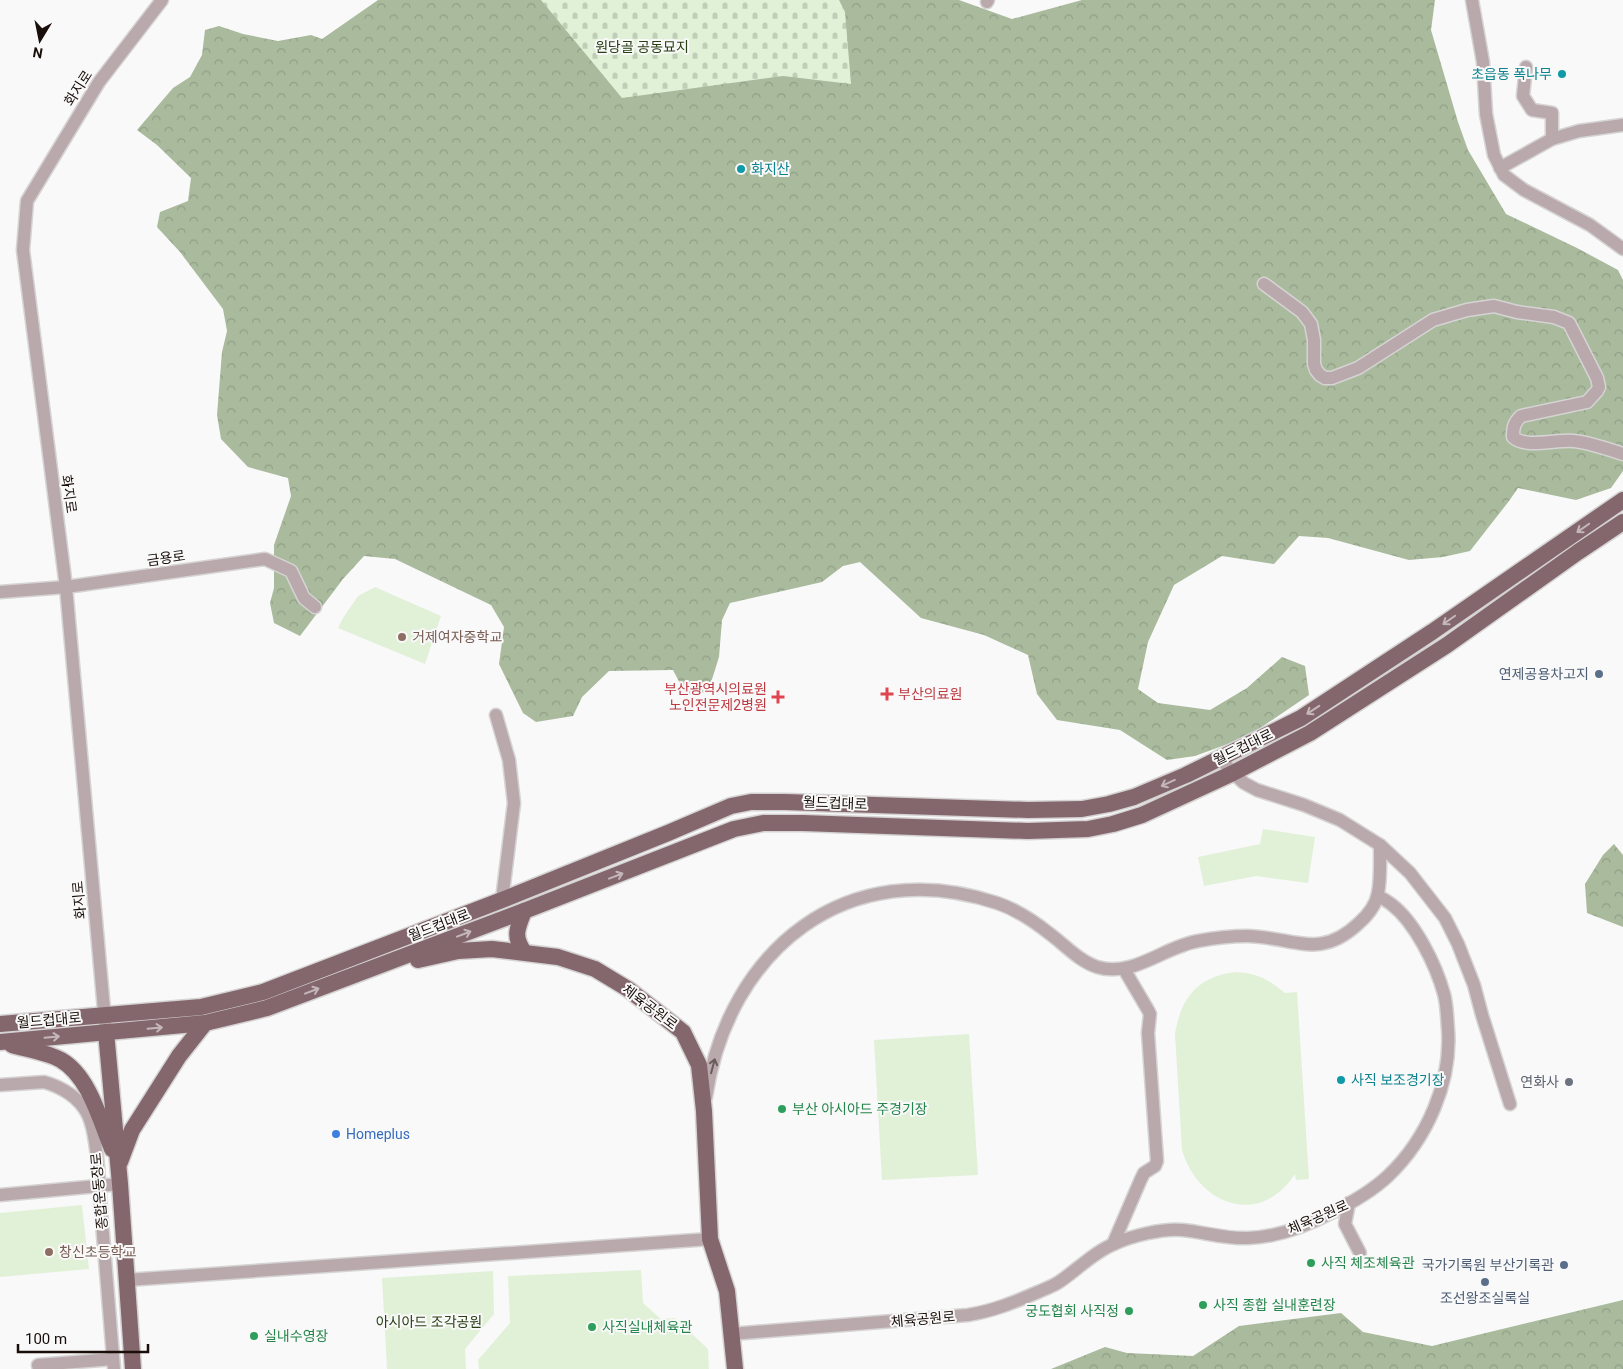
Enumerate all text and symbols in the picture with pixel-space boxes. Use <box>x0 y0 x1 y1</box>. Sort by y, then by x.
north arrow <box>15 15 65 65</box>
park label: 원당골 공동묘지 <box>595 39 689 55</box>
text: N <box>31 44 44 62</box>
place label: 초읍동 폭나무 <box>1471 66 1552 82</box>
street label: 화지로 <box>61 67 95 109</box>
marker: 초읍동 폭나무 <box>1556 68 1568 80</box>
place label: 화지산 <box>751 161 790 177</box>
marker: 화지산 <box>735 163 747 175</box>
street label: 화지로 <box>58 474 80 514</box>
one-way arrow <box>1576 523 1590 533</box>
street label: 금용로 <box>146 547 186 569</box>
one-way arrow <box>1442 615 1456 625</box>
place label: 거제여자중학교 <box>412 629 502 645</box>
marker: 거제여자중학교 <box>396 631 408 643</box>
place label: 연제공용차고지 <box>1499 666 1589 682</box>
marker: 연제공용차고지 <box>1593 668 1605 680</box>
place label: 부산광역시의료원 노인전문제2병원 <box>664 681 767 713</box>
place label: 부산의료원 <box>898 686 962 702</box>
marker: 부산의료원 <box>880 687 894 701</box>
marker: 부산광역시의료원 노인전문제2병원 <box>771 690 785 704</box>
one-way arrow <box>1307 705 1321 715</box>
street label: 월드컵대로 <box>1211 726 1276 768</box>
one-way arrow <box>1161 779 1176 788</box>
street label: 월드컵대로 <box>803 794 868 812</box>
one-way arrow <box>608 870 623 880</box>
street label: 화지로 <box>69 880 89 920</box>
street label: 월드컵대로 <box>406 906 472 944</box>
one-way arrow <box>456 929 471 938</box>
street label: 체육공원로 <box>619 981 681 1033</box>
one-way arrow <box>304 986 319 995</box>
street label: 월드컵대로 <box>16 1009 82 1031</box>
one-way arrow <box>146 1023 162 1033</box>
one-way arrow <box>43 1033 59 1042</box>
one-way arrow <box>709 1058 718 1074</box>
place label: 사직 보조경기장 <box>1351 1072 1445 1088</box>
marker: 사직 보조경기장 <box>1335 1074 1347 1086</box>
place label: 연화사 <box>1520 1074 1559 1090</box>
marker: 연화사 <box>1563 1076 1575 1088</box>
place label: 부산 아시아드 주경기장 <box>792 1101 928 1117</box>
marker: 부산 아시아드 주경기장 <box>776 1103 788 1115</box>
place label: Homeplus <box>346 1126 410 1142</box>
marker: Homeplus <box>330 1128 342 1140</box>
street label: 종합운동장로 <box>88 1152 110 1230</box>
street label: 체육공원로 <box>1285 1197 1351 1237</box>
place label: 창신초등학교 <box>59 1244 136 1260</box>
marker: 창신초등학교 <box>43 1246 55 1258</box>
place label: 사직 체조체육관 <box>1321 1255 1415 1271</box>
marker: 사직 체조체육관 <box>1305 1257 1317 1269</box>
place label: 국가기록원 부산기록관 <box>1422 1257 1554 1273</box>
marker: 국가기록원 부산기록관 <box>1558 1259 1570 1271</box>
marker: 조선왕조실록실 <box>1479 1276 1491 1288</box>
place label: 조선왕조실록실 <box>1440 1290 1530 1306</box>
place label: 사직 종합 실내훈련장 <box>1213 1297 1336 1313</box>
marker: 사직 종합 실내훈련장 <box>1197 1299 1209 1311</box>
place label: 궁도협회 사직정 <box>1025 1303 1119 1319</box>
marker: 궁도협회 사직정 <box>1123 1305 1135 1317</box>
street label: 체육공원로 <box>890 1308 956 1330</box>
park label: 아시아드 조각공원 <box>376 1314 482 1330</box>
place label: 사직실내체육관 <box>602 1319 692 1335</box>
marker: 사직실내체육관 <box>586 1321 598 1333</box>
scale bar <box>18 1322 148 1354</box>
place label: 실내수영장 <box>264 1328 329 1344</box>
text: 100 m <box>25 1330 67 1348</box>
marker: 실내수영장 <box>248 1330 260 1342</box>

